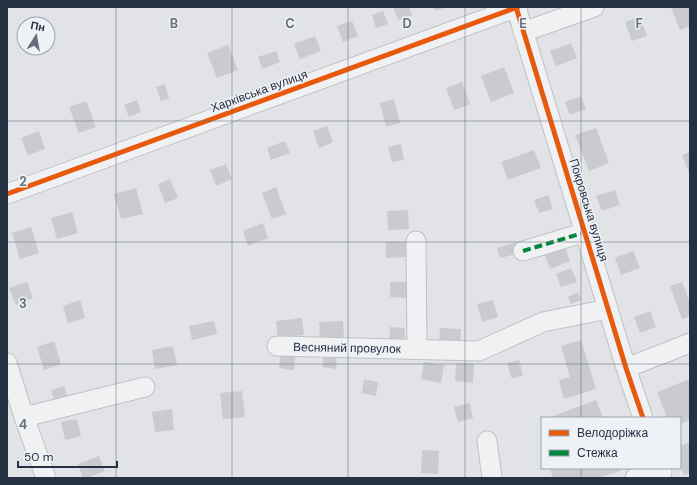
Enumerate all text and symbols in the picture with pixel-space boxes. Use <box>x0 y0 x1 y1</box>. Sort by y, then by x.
text: B <box>170 15 178 32</box>
text: C <box>285 15 295 32</box>
text: D <box>402 15 412 32</box>
text: E <box>519 15 527 32</box>
text: F <box>635 15 643 32</box>
north arrow <box>16 16 56 56</box>
text: Пн <box>29 18 46 34</box>
street label: Харківська вулиця <box>208 66 310 116</box>
street label: Покровська вулиця <box>566 157 612 263</box>
text: 2 <box>19 173 27 190</box>
text: 3 <box>19 295 27 312</box>
street label: Весняний провулок <box>293 339 402 357</box>
text: 4 <box>19 416 27 433</box>
legend <box>541 417 681 469</box>
text: Велодоріжка <box>577 425 648 441</box>
scale bar <box>18 443 117 469</box>
text: Стежка <box>577 445 618 461</box>
text: 50 m <box>24 449 53 465</box>

